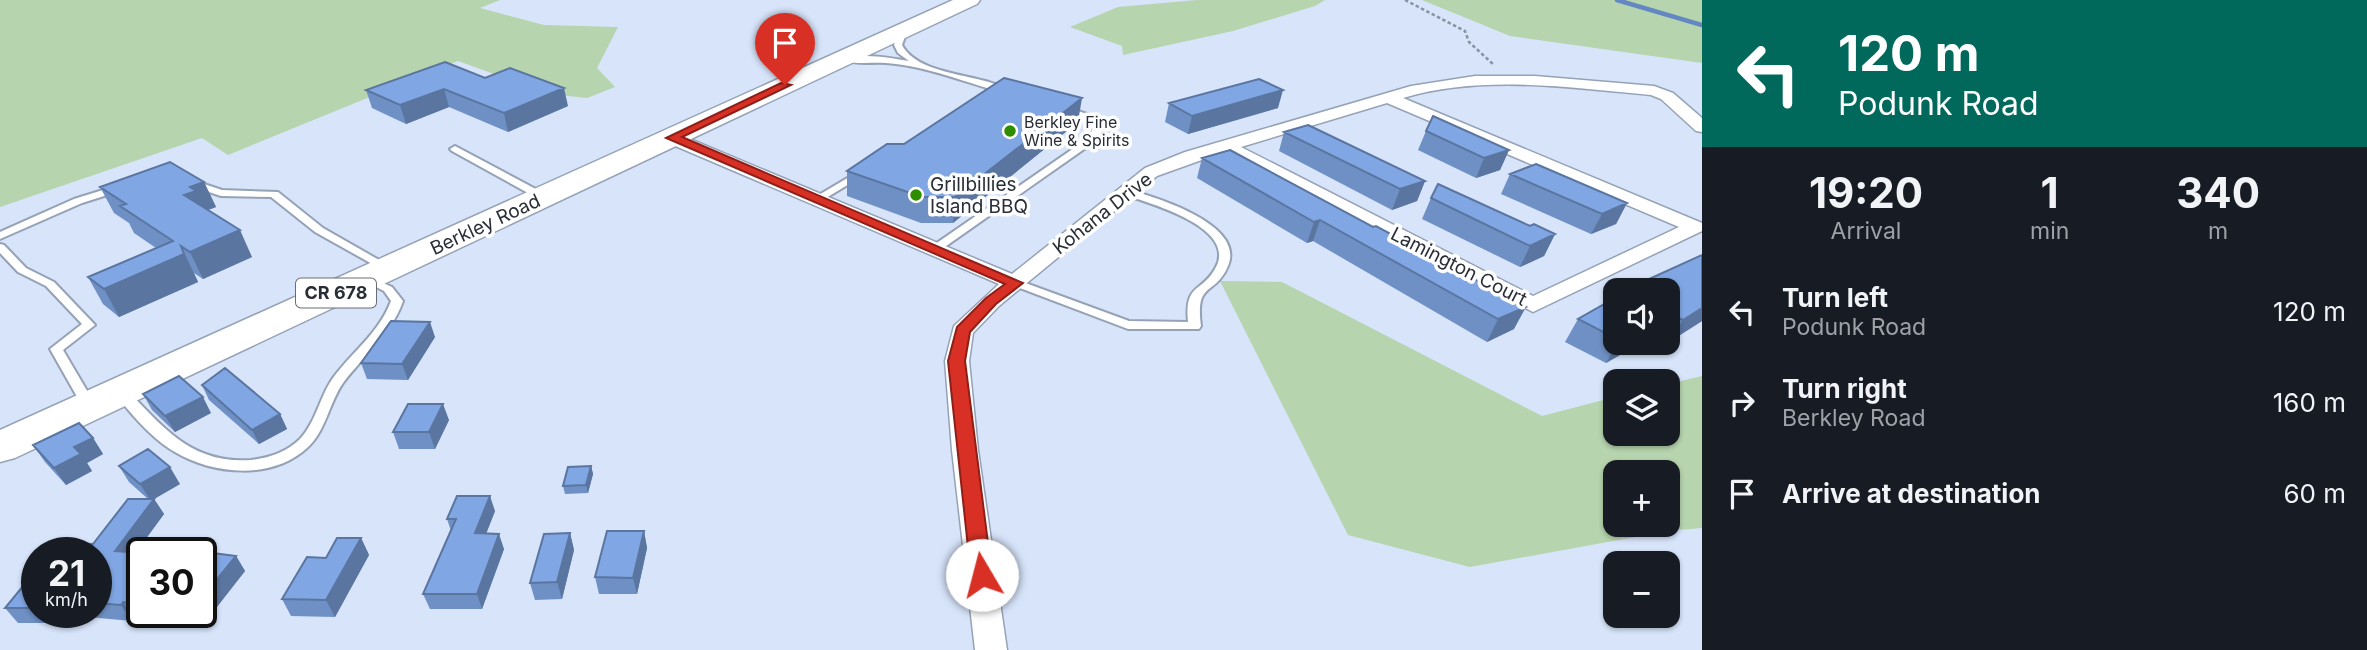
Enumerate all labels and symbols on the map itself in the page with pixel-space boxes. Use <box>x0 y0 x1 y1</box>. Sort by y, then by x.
pin <box>755 13 815 85</box>
place label: Berkley Fine Wine & Spirits <box>1024 112 1129 150</box>
marker: Berkley Fine Wine & Spirits <box>1002 123 1018 139</box>
street label: Kohana Drive <box>1048 167 1157 259</box>
place label: Grillbillies Island BBQ <box>930 173 1028 218</box>
marker: Grillbillies Island BBQ <box>908 187 924 203</box>
street label: Berkley Road <box>427 189 544 260</box>
street label: Lamington Court <box>1387 222 1531 311</box>
road number: CR 678 <box>296 278 376 307</box>
speed limit sign: 30 <box>126 537 217 628</box>
position arrow <box>945 538 1019 612</box>

